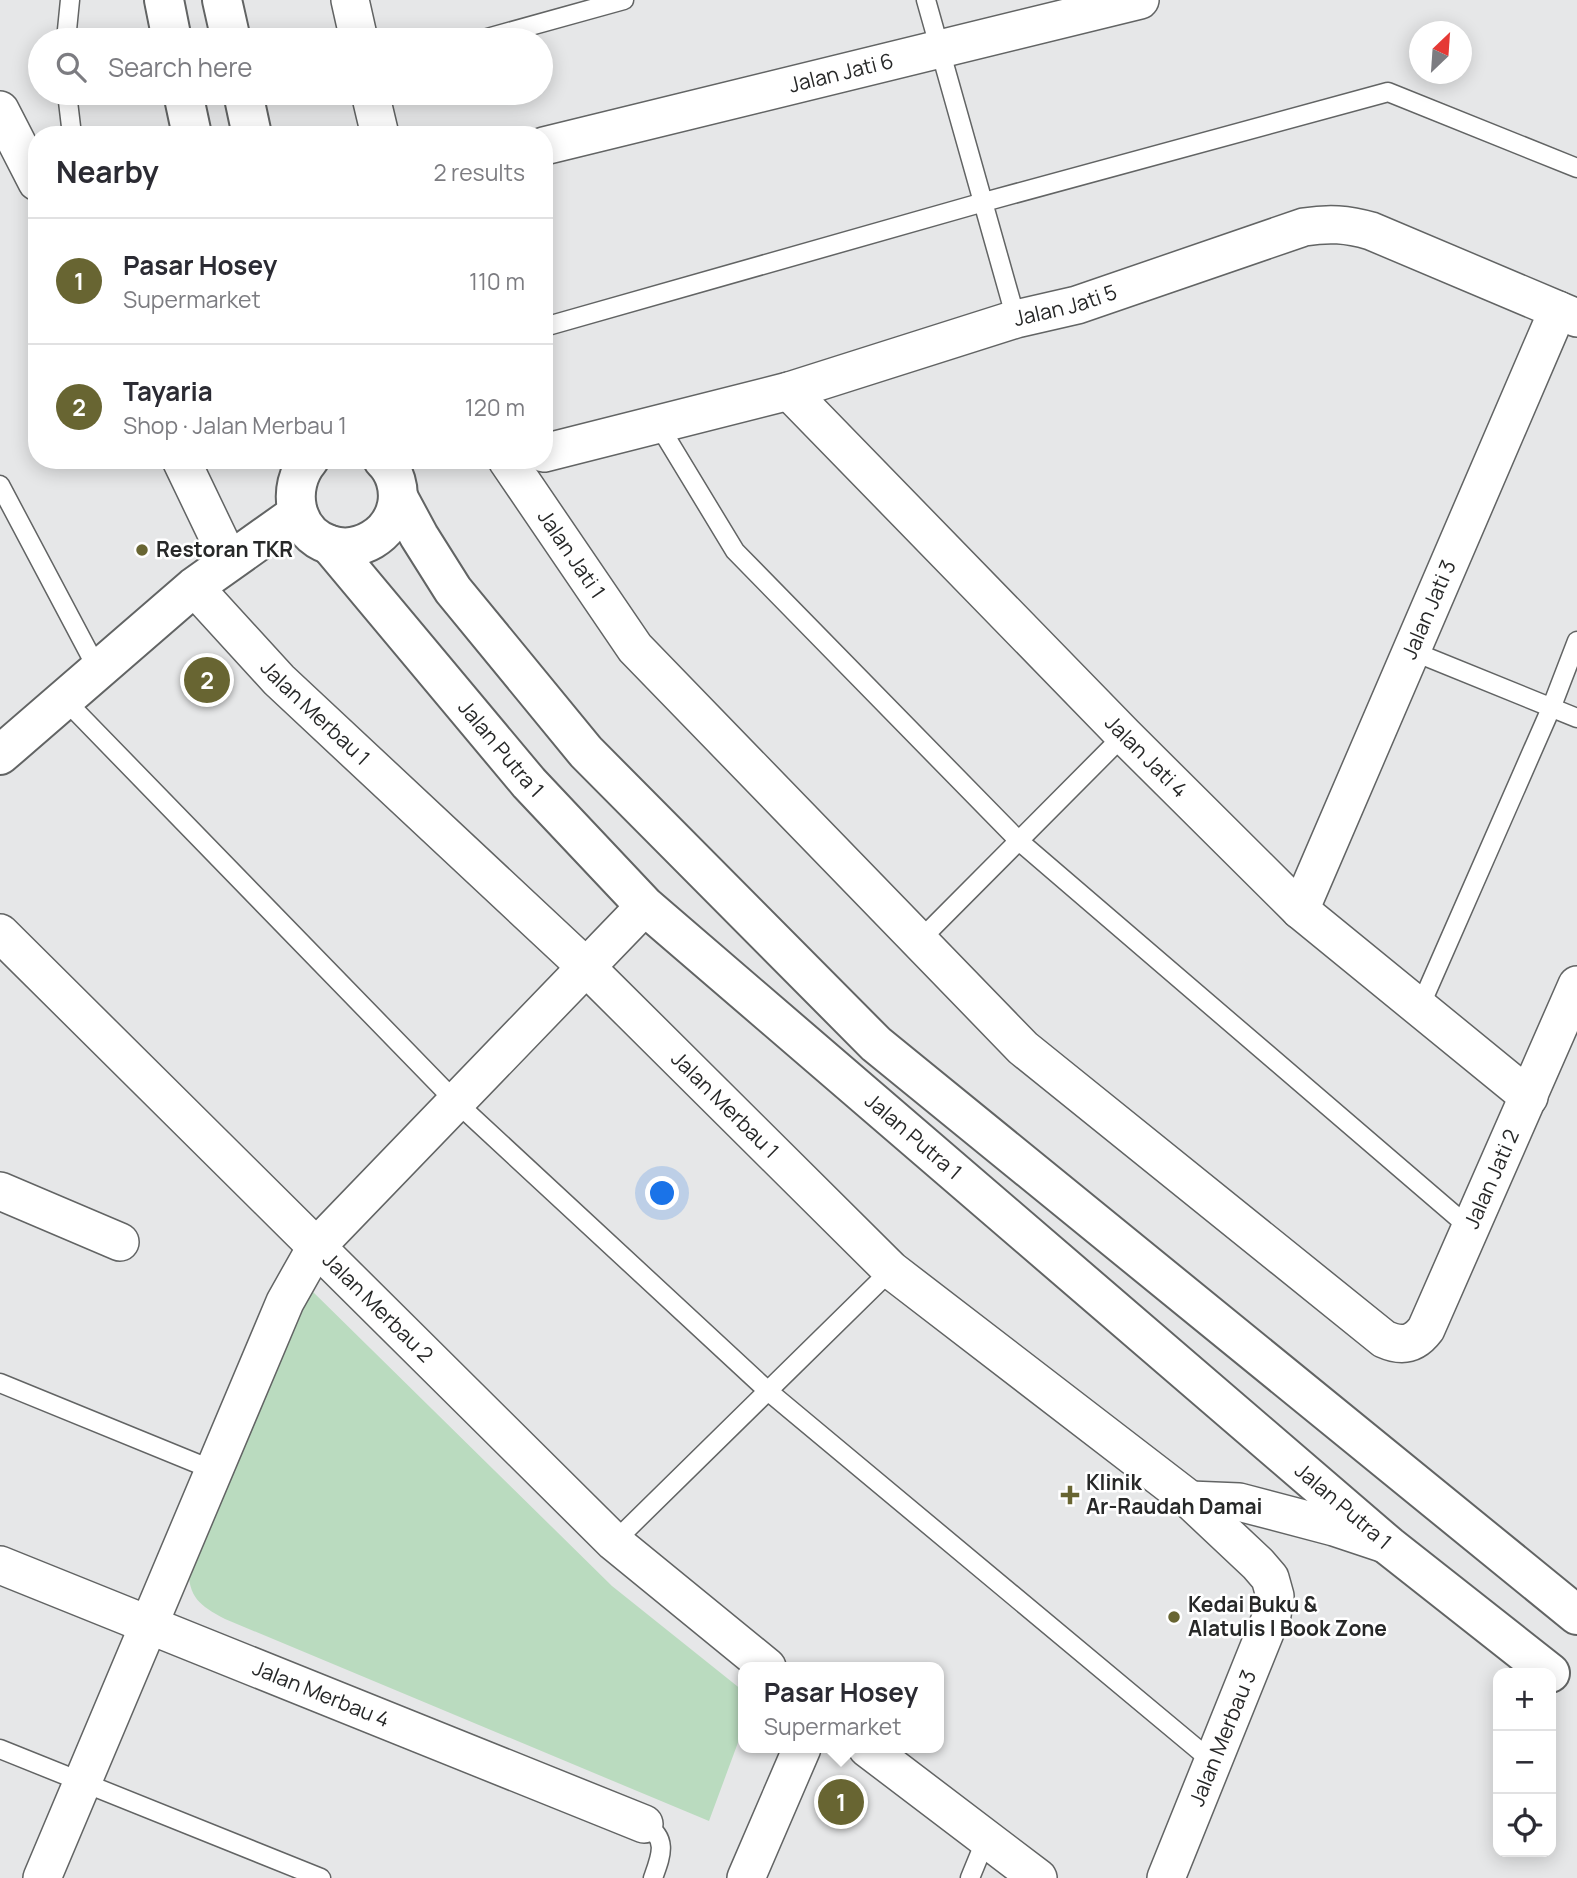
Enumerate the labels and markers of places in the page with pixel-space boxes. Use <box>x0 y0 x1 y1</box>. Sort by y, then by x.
place label: Restoran TKR <box>156 535 293 563</box>
marker: Restoran TKR <box>134 542 150 558</box>
pin: 2 <box>184 654 230 706</box>
place label: Klinik Ar-Raudah Damai <box>1086 1468 1262 1520</box>
marker: Klinik Ar-Raudah Damai <box>1060 1485 1080 1505</box>
place label: Kedai Buku & Alatulis I Book Zone <box>1188 1590 1387 1642</box>
marker: Kedai Buku & Alatulis I Book Zone <box>1166 1609 1182 1625</box>
pin: 1 <box>818 1776 864 1828</box>

